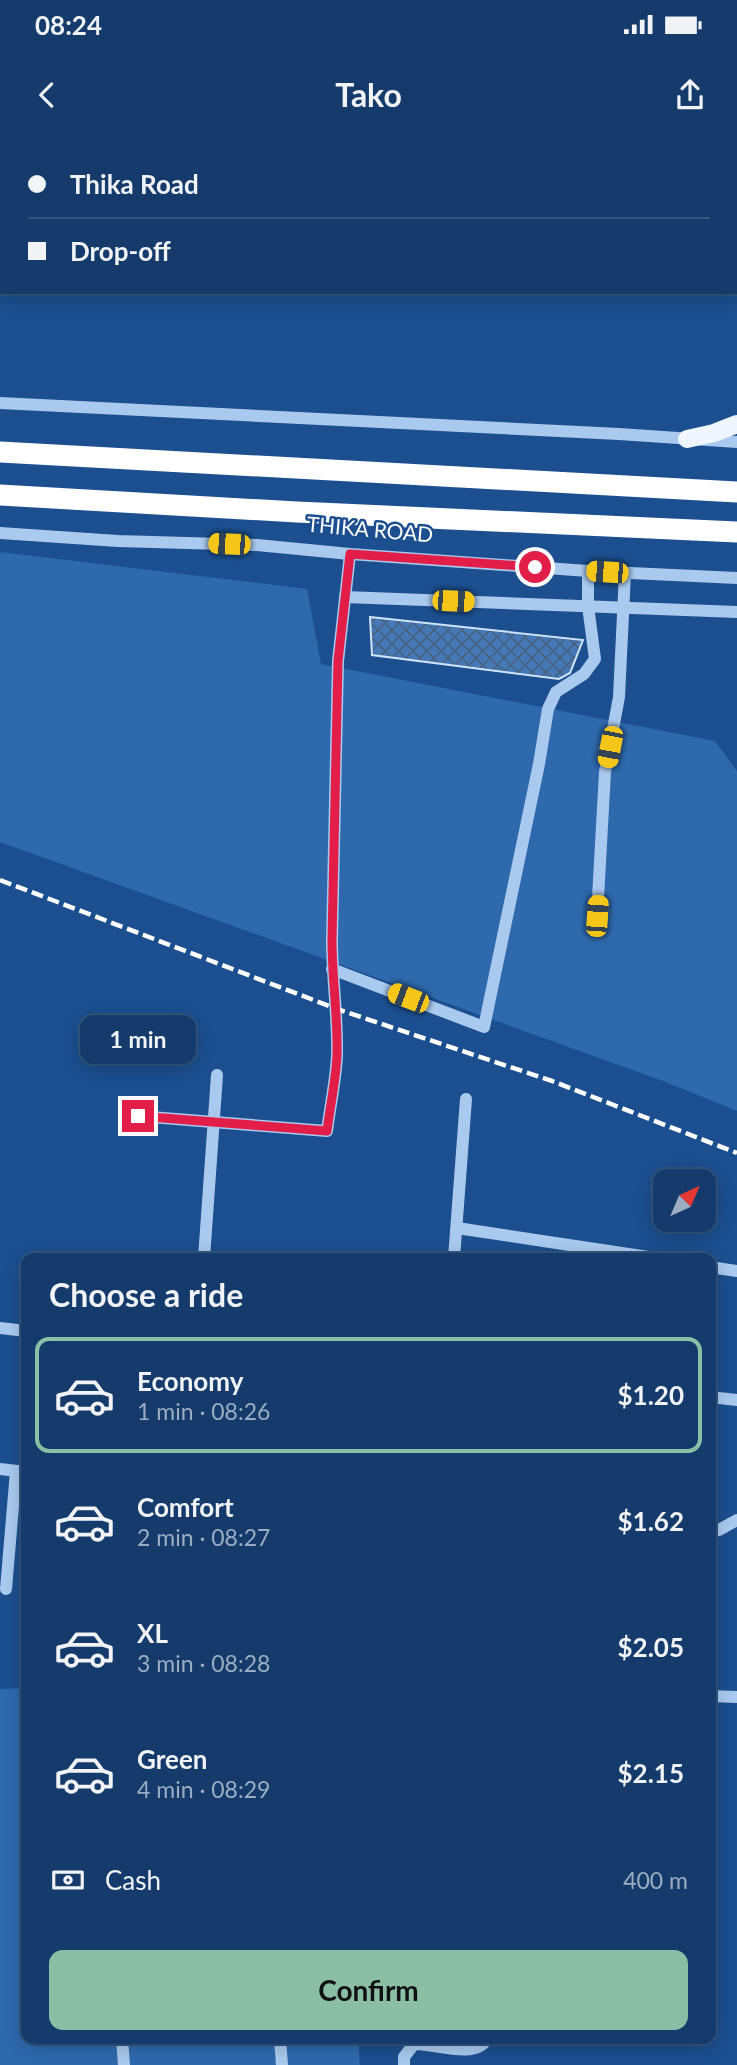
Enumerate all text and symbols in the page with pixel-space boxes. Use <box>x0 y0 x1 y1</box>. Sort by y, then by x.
text: 08:24 <box>35 9 102 41</box>
text: Tako <box>335 75 402 114</box>
icon: back <box>28 76 66 114</box>
icon: share <box>671 76 709 114</box>
text: Thika Road <box>70 168 199 200</box>
text: Drop-off <box>70 235 171 267</box>
street label: THIKA ROAD <box>306 511 434 546</box>
car <box>208 533 251 555</box>
route start <box>519 551 551 583</box>
car <box>586 560 629 584</box>
car <box>432 590 475 612</box>
car <box>596 724 625 770</box>
car <box>586 894 609 938</box>
car <box>385 981 432 1015</box>
callout: 1 min <box>80 1014 196 1063</box>
text: 1 min <box>109 1025 167 1053</box>
route end <box>122 1100 154 1132</box>
north arrow <box>653 1169 716 1232</box>
map controls <box>653 1169 716 1232</box>
text: Choose a ride <box>49 1275 243 1314</box>
icon: car <box>53 1364 116 1427</box>
text: Economy <box>137 1365 243 1397</box>
text: $1.20 <box>618 1379 684 1411</box>
text: 1 min · 08:26 <box>137 1397 270 1425</box>
icon: car <box>53 1490 116 1553</box>
text: Comfort <box>137 1491 234 1523</box>
text: $1.62 <box>618 1505 684 1537</box>
text: 2 min · 08:27 <box>137 1523 270 1551</box>
icon: car <box>53 1616 116 1679</box>
text: XL <box>137 1617 168 1649</box>
text: $2.05 <box>618 1631 684 1663</box>
text: 3 min · 08:28 <box>137 1649 270 1677</box>
icon: car <box>53 1742 116 1805</box>
text: Green <box>137 1743 207 1775</box>
text: $2.15 <box>618 1757 684 1789</box>
text: 4 min · 08:29 <box>137 1775 270 1803</box>
icon: cash <box>49 1861 87 1899</box>
text: Cash <box>105 1864 161 1896</box>
text: 400 m <box>623 1866 688 1894</box>
button: Confirm <box>49 1950 688 2030</box>

